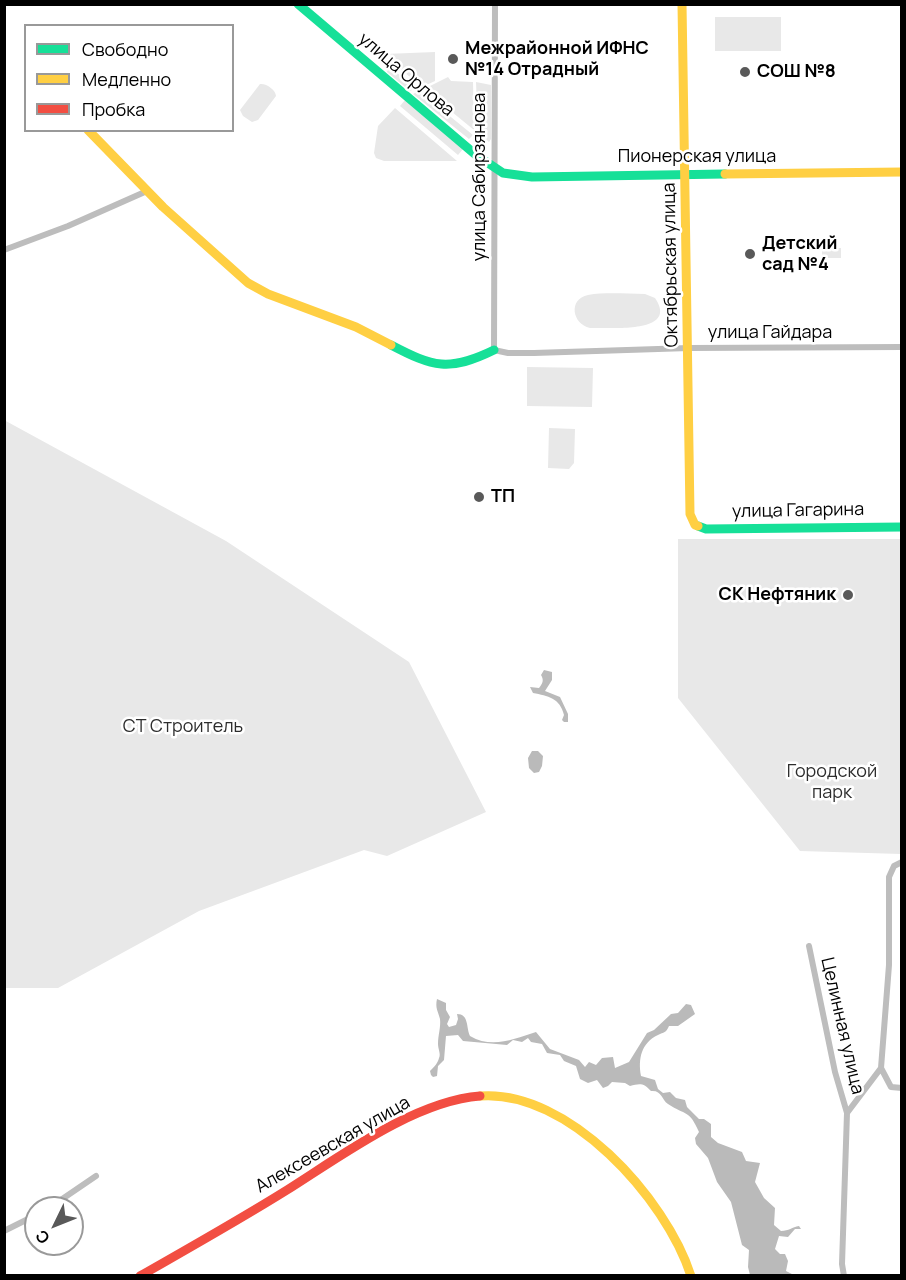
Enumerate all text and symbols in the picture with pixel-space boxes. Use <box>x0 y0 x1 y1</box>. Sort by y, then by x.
legend <box>24 24 234 132</box>
street label: улица Орлова <box>354 29 458 121</box>
text: Свободно <box>82 37 168 61</box>
place label: Межрайонной ИФНС №14 Отрадный <box>465 38 649 80</box>
marker: Межрайонной ИФНС №14 Отрадный <box>446 52 460 66</box>
place label: СОШ №8 <box>757 61 836 83</box>
marker: СОШ №8 <box>738 65 752 79</box>
text: Медленно <box>82 67 171 91</box>
street label: улица Сабирзянова <box>469 93 491 261</box>
text: Пробка <box>82 97 145 121</box>
street label: Пионерская улица <box>618 146 776 168</box>
street label: Октябрьская улица <box>659 182 683 348</box>
place label: Детский сад №4 <box>762 233 837 276</box>
marker: Детский сад №4 <box>743 247 757 261</box>
street label: улица Гайдара <box>708 322 832 344</box>
place label: ТП <box>491 486 515 508</box>
marker: ТП <box>472 490 486 504</box>
street label: улица Гагарина <box>732 499 864 523</box>
place label: СК Нефтяник <box>719 584 836 606</box>
marker: СК Нефтяник <box>841 588 855 602</box>
park label: СТ Строитель <box>123 716 243 738</box>
park label: Городской парк <box>787 761 877 804</box>
street label: Целинная улица <box>816 956 868 1096</box>
street label: Алексеевская улица <box>252 1092 414 1198</box>
north arrow <box>24 1196 84 1256</box>
text: С <box>30 1225 54 1249</box>

